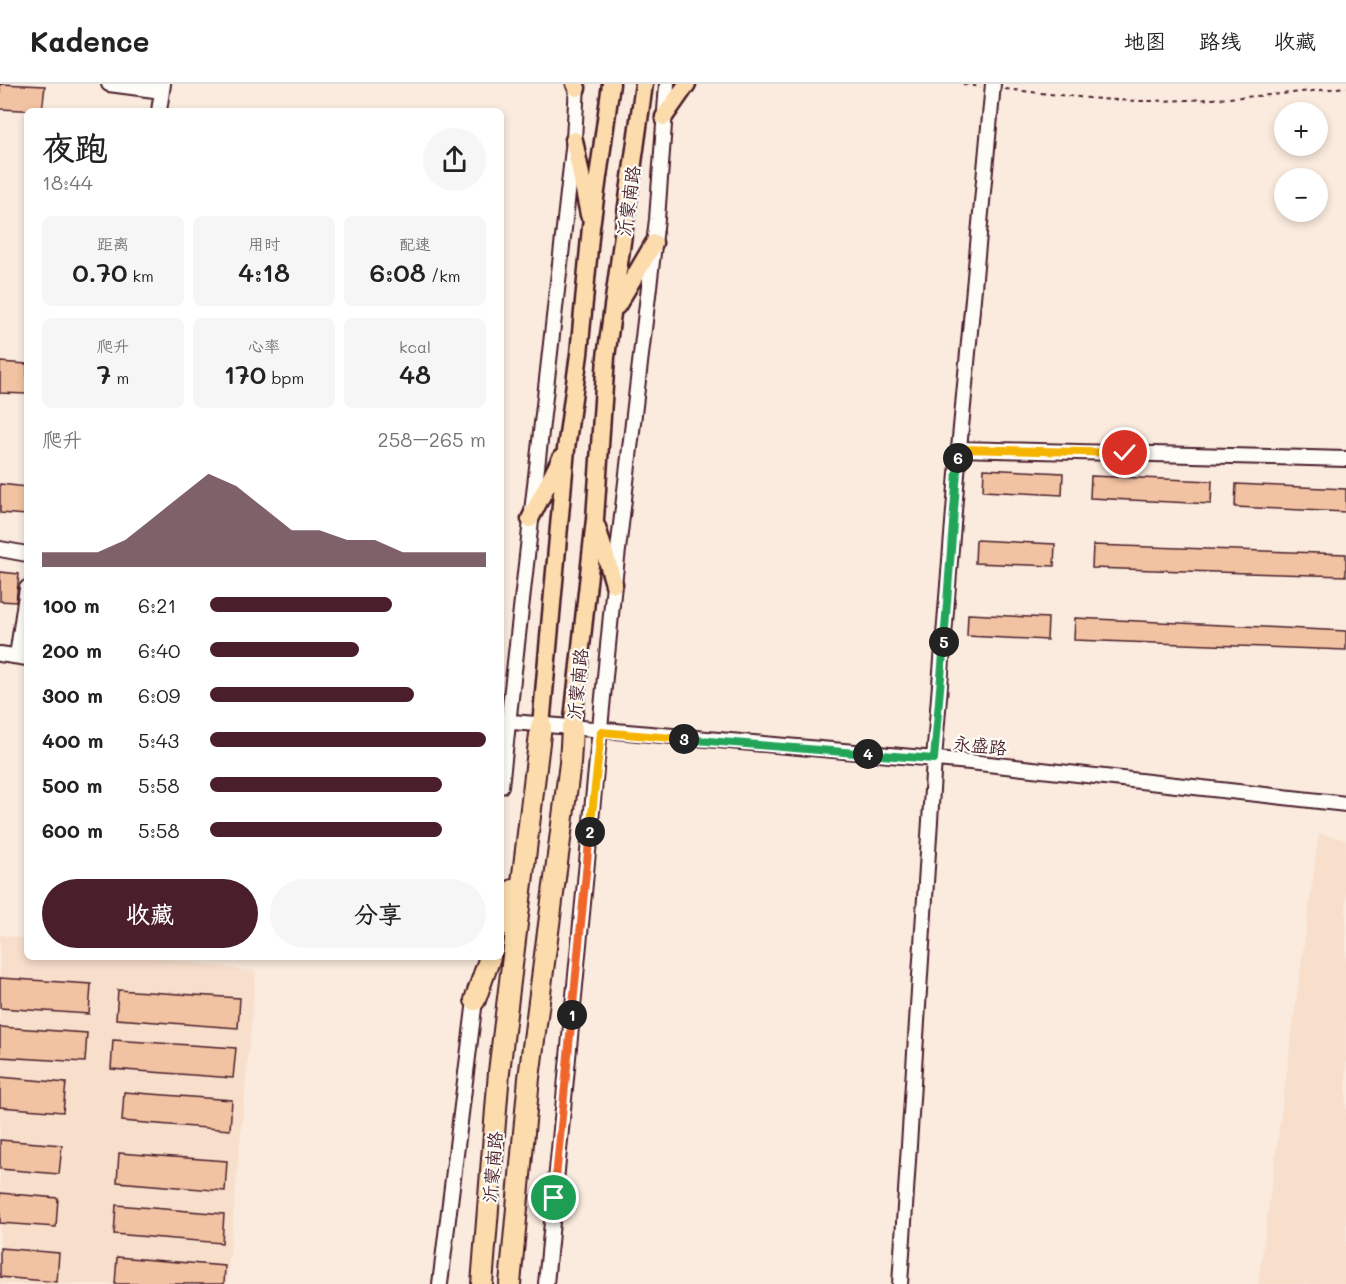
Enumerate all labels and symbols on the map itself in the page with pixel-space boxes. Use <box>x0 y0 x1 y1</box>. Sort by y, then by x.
street label: 沂蒙南路 <box>611 164 645 238</box>
pin <box>1099 427 1150 478</box>
pin: 6 <box>943 443 973 473</box>
pin: 5 <box>929 627 959 657</box>
street label: 沂蒙南路 <box>561 647 593 721</box>
pin: 3 <box>669 724 699 754</box>
street label: 永盛路 <box>952 730 1008 760</box>
pin: 4 <box>853 739 883 769</box>
pin: 2 <box>575 817 605 847</box>
pin: 1 <box>557 1000 587 1030</box>
street label: 沂蒙南路 <box>477 1130 507 1204</box>
pin <box>528 1172 579 1223</box>

